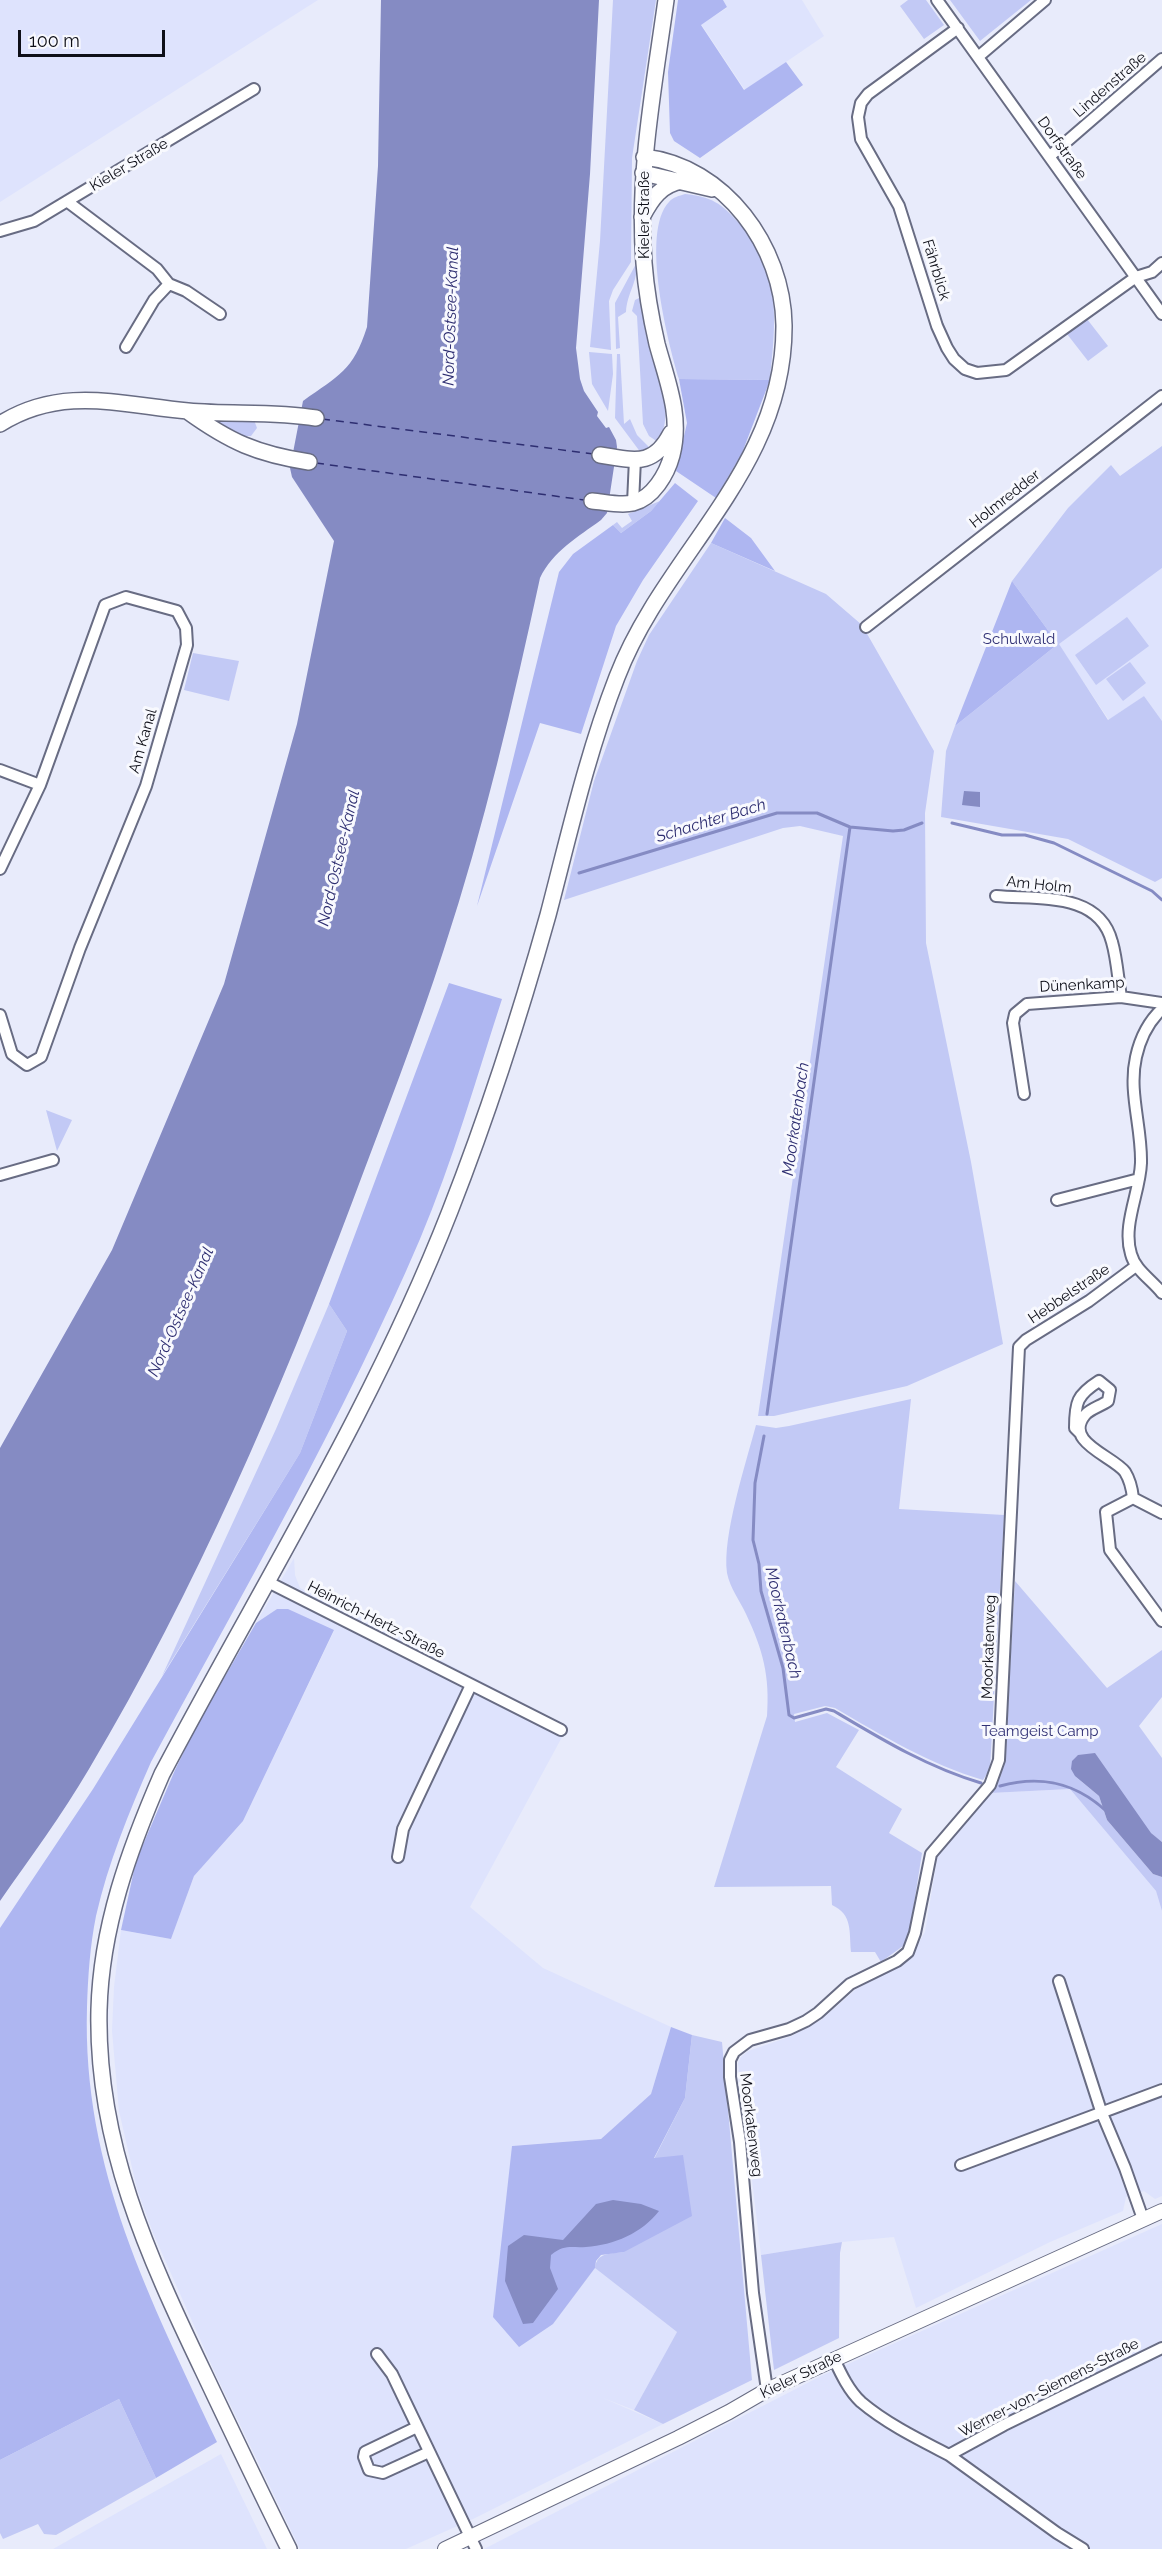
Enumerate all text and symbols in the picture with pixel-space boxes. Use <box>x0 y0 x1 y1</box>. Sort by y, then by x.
scale bar <box>21 18 168 56</box>
text: 100 m <box>29 30 80 51</box>
street label: Lindenstraße <box>1070 49 1150 121</box>
street label: Dorfstraße <box>1033 113 1091 183</box>
street label: Kieler Straße <box>87 135 171 195</box>
street label: Kieler Straße <box>635 171 653 259</box>
street label: Fährblick <box>918 237 954 303</box>
water label: Nord-Ostsee-Kanal <box>439 246 463 386</box>
street label: Holmredder <box>966 466 1044 532</box>
park label: Schulwald <box>983 630 1055 648</box>
street label: Am Kanal <box>125 707 161 775</box>
water label: Nord-Ostsee-Kanal <box>314 788 364 928</box>
water label: Schachter Bach <box>654 795 768 847</box>
street label: Am Holm <box>1005 873 1073 897</box>
street label: Dünenkamp <box>1039 974 1125 996</box>
water label: Moorkatenbach <box>779 1061 813 1177</box>
water label: Nord-Ostsee-Kanal <box>144 1245 218 1379</box>
street label: Hebbelstraße <box>1025 1260 1113 1328</box>
water label: Moorkatenbach <box>761 1565 805 1681</box>
street label: Heinrich-Hertz-Straße <box>304 1578 448 1662</box>
street label: Moorkatenweg <box>978 1594 1000 1700</box>
park label: Teamgeist Camp <box>981 1722 1099 1740</box>
street label: Moorkatenweg <box>736 2072 766 2178</box>
street label: Werner-von-Siemens-Straße <box>956 2335 1142 2441</box>
street label: Kieler Straße <box>757 2348 845 2402</box>

